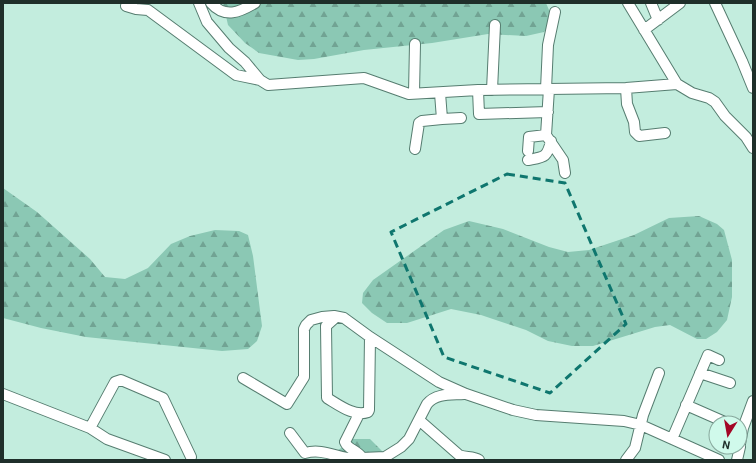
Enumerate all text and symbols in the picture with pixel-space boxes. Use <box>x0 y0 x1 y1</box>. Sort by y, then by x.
north arrow <box>708 415 748 455</box>
text: N <box>721 437 731 451</box>

